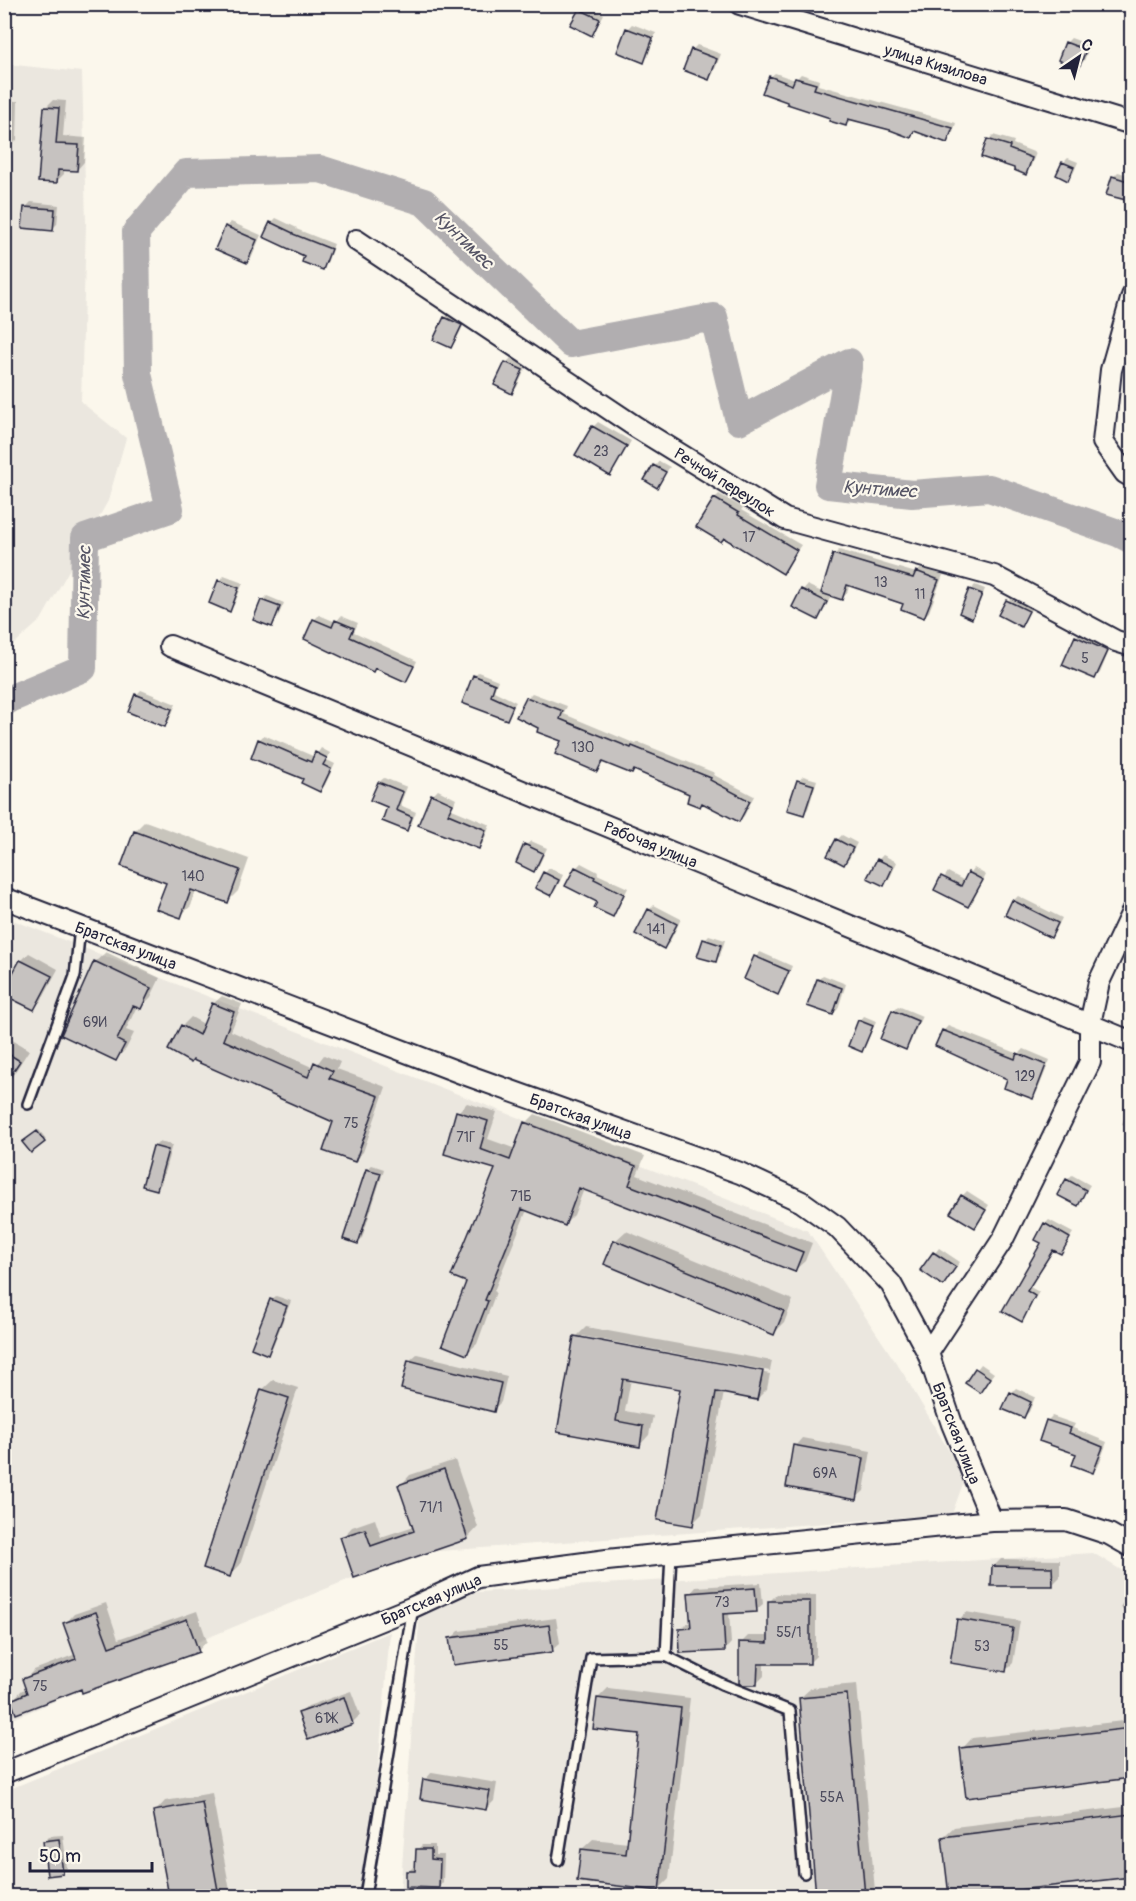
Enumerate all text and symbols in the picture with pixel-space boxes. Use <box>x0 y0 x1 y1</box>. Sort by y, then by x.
north arrow <box>1049 27 1109 87</box>
text: С <box>1077 35 1097 57</box>
street label: улица Кизилова <box>881 39 990 90</box>
water label: Кунтимес <box>429 206 499 275</box>
house number: 23 <box>593 443 609 460</box>
street label: Речной переулок <box>670 444 779 522</box>
water label: Кунтимес <box>842 475 918 504</box>
house number: 17 <box>743 529 756 546</box>
water label: Кунтимес <box>72 545 97 620</box>
house number: 13 <box>874 574 888 591</box>
house number: 11 <box>915 586 925 603</box>
house number: 5 <box>1081 650 1089 667</box>
house number: 130 <box>572 739 594 756</box>
street label: Рабочая улица <box>601 817 700 873</box>
house number: 140 <box>181 868 205 885</box>
street label: Братская улица <box>72 917 179 974</box>
house number: 141 <box>646 921 666 938</box>
house number: 69И <box>83 1014 107 1031</box>
house number: 129 <box>1015 1068 1035 1085</box>
street label: Братская улица <box>527 1089 634 1145</box>
house number: 75 <box>344 1115 359 1132</box>
house number: 71Г <box>456 1129 476 1146</box>
house number: 71Б <box>510 1188 532 1205</box>
street label: Братская улица <box>928 1380 985 1487</box>
house number: 69А <box>813 1465 837 1482</box>
house number: 71/1 <box>419 1499 443 1516</box>
street label: Братская улица <box>378 1570 485 1630</box>
house number: 73 <box>714 1594 730 1611</box>
house number: 55/1 <box>776 1624 802 1641</box>
house number: 55 <box>493 1637 509 1654</box>
house number: 53 <box>974 1638 990 1655</box>
house number: 75 <box>33 1678 48 1695</box>
house number: 61Ж <box>315 1710 339 1727</box>
house number: 55А <box>820 1789 844 1806</box>
scale bar <box>30 1835 152 1873</box>
text: 50 m <box>39 1845 81 1868</box>

